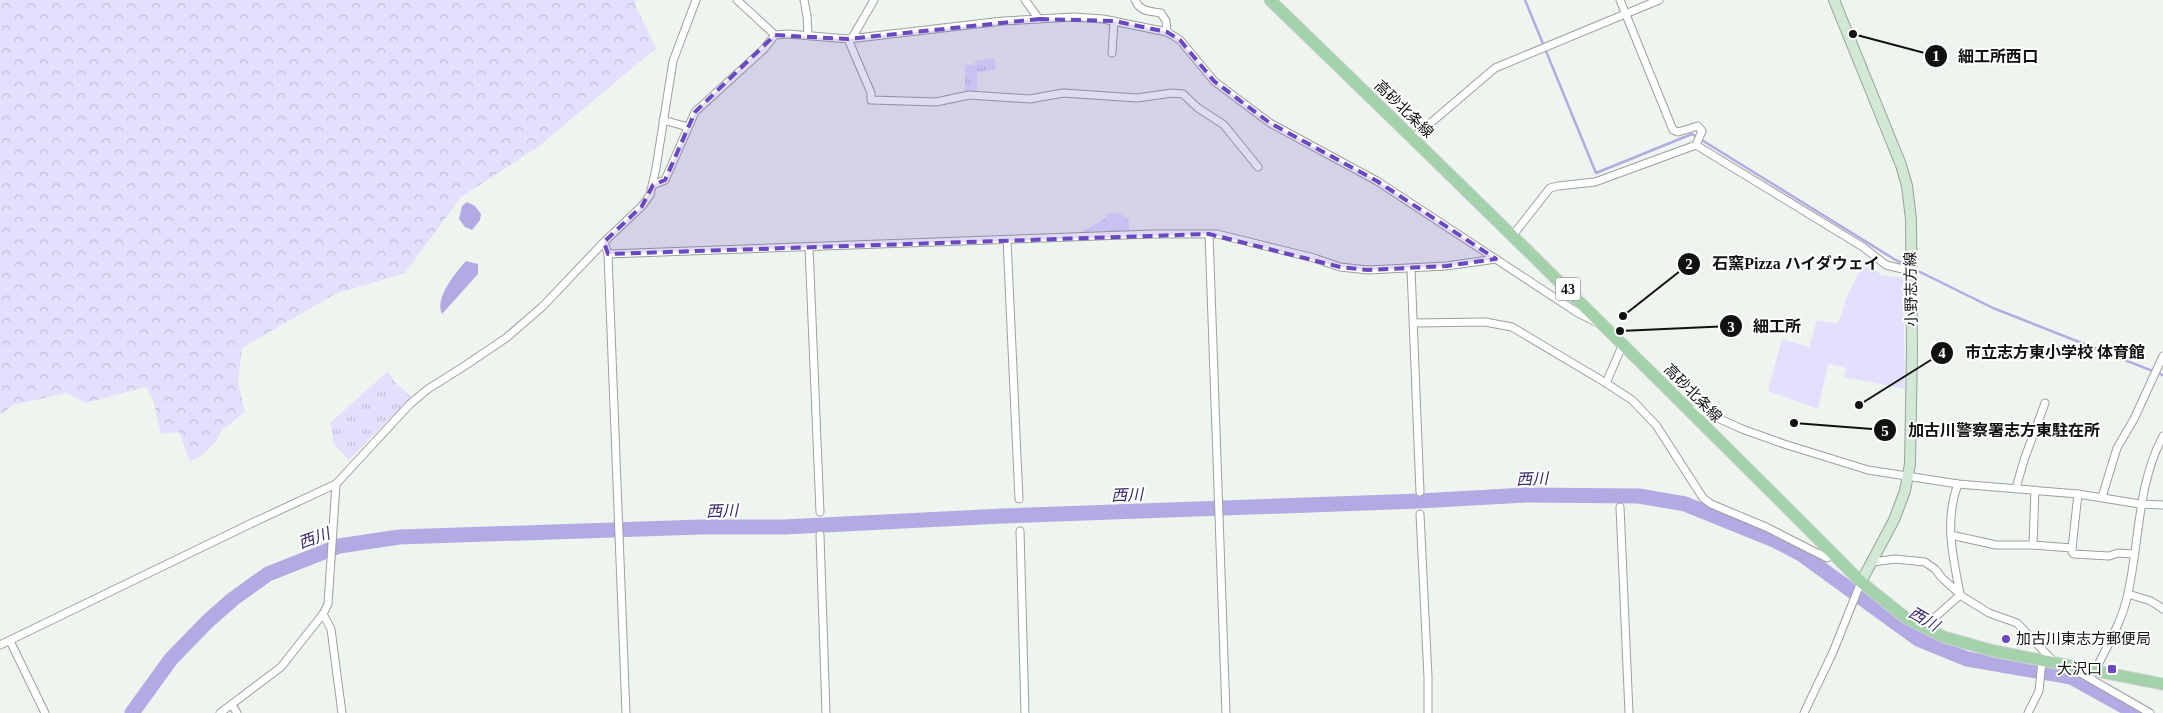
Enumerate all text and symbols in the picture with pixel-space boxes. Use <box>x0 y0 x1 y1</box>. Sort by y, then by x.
callout: 細工所西口 <box>1923 41 2048 72</box>
text: 1 <box>1932 48 1940 64</box>
text: 細工所西口 <box>1958 48 2038 65</box>
street label: 高砂北条線 <box>1371 76 1437 141</box>
callout: 石窯Pizza ハイダウェイ <box>1676 248 1890 279</box>
street label: 小野志方線 <box>1902 251 1920 327</box>
text: 石窯Pizza ハイダウェイ <box>1712 255 1880 272</box>
text: 2 <box>1685 256 1693 272</box>
road number: 43 <box>1556 278 1580 300</box>
callout: 細工所 <box>1718 311 1811 342</box>
text: 細工所 <box>1753 318 1801 335</box>
text: 3 <box>1727 319 1735 335</box>
callout: 市立志方東小学校 体育館 <box>1930 337 2155 368</box>
text: 市立志方東小学校 体育館 <box>1965 344 2145 361</box>
text: 4 <box>1938 345 1946 361</box>
street label: 高砂北条線 <box>1661 360 1726 425</box>
callout: 加古川警察署志方東駐在所 <box>1873 415 2110 446</box>
text: 加古川警察署志方東駐在所 <box>1908 422 2100 439</box>
text: 5 <box>1881 423 1889 439</box>
water label: 西川 <box>1516 470 1550 488</box>
water label: 西川 <box>1111 486 1145 504</box>
water label: 西川 <box>706 502 740 520</box>
water label: 西川 <box>296 524 334 551</box>
water label: 西川 <box>1906 604 1944 635</box>
place label: 加古川東志方郵便局 <box>2016 631 2151 647</box>
marker: 加古川東志方郵便局 <box>2000 633 2012 645</box>
place label: 大沢口 <box>2057 661 2102 677</box>
marker: 大沢口 <box>2106 663 2118 675</box>

